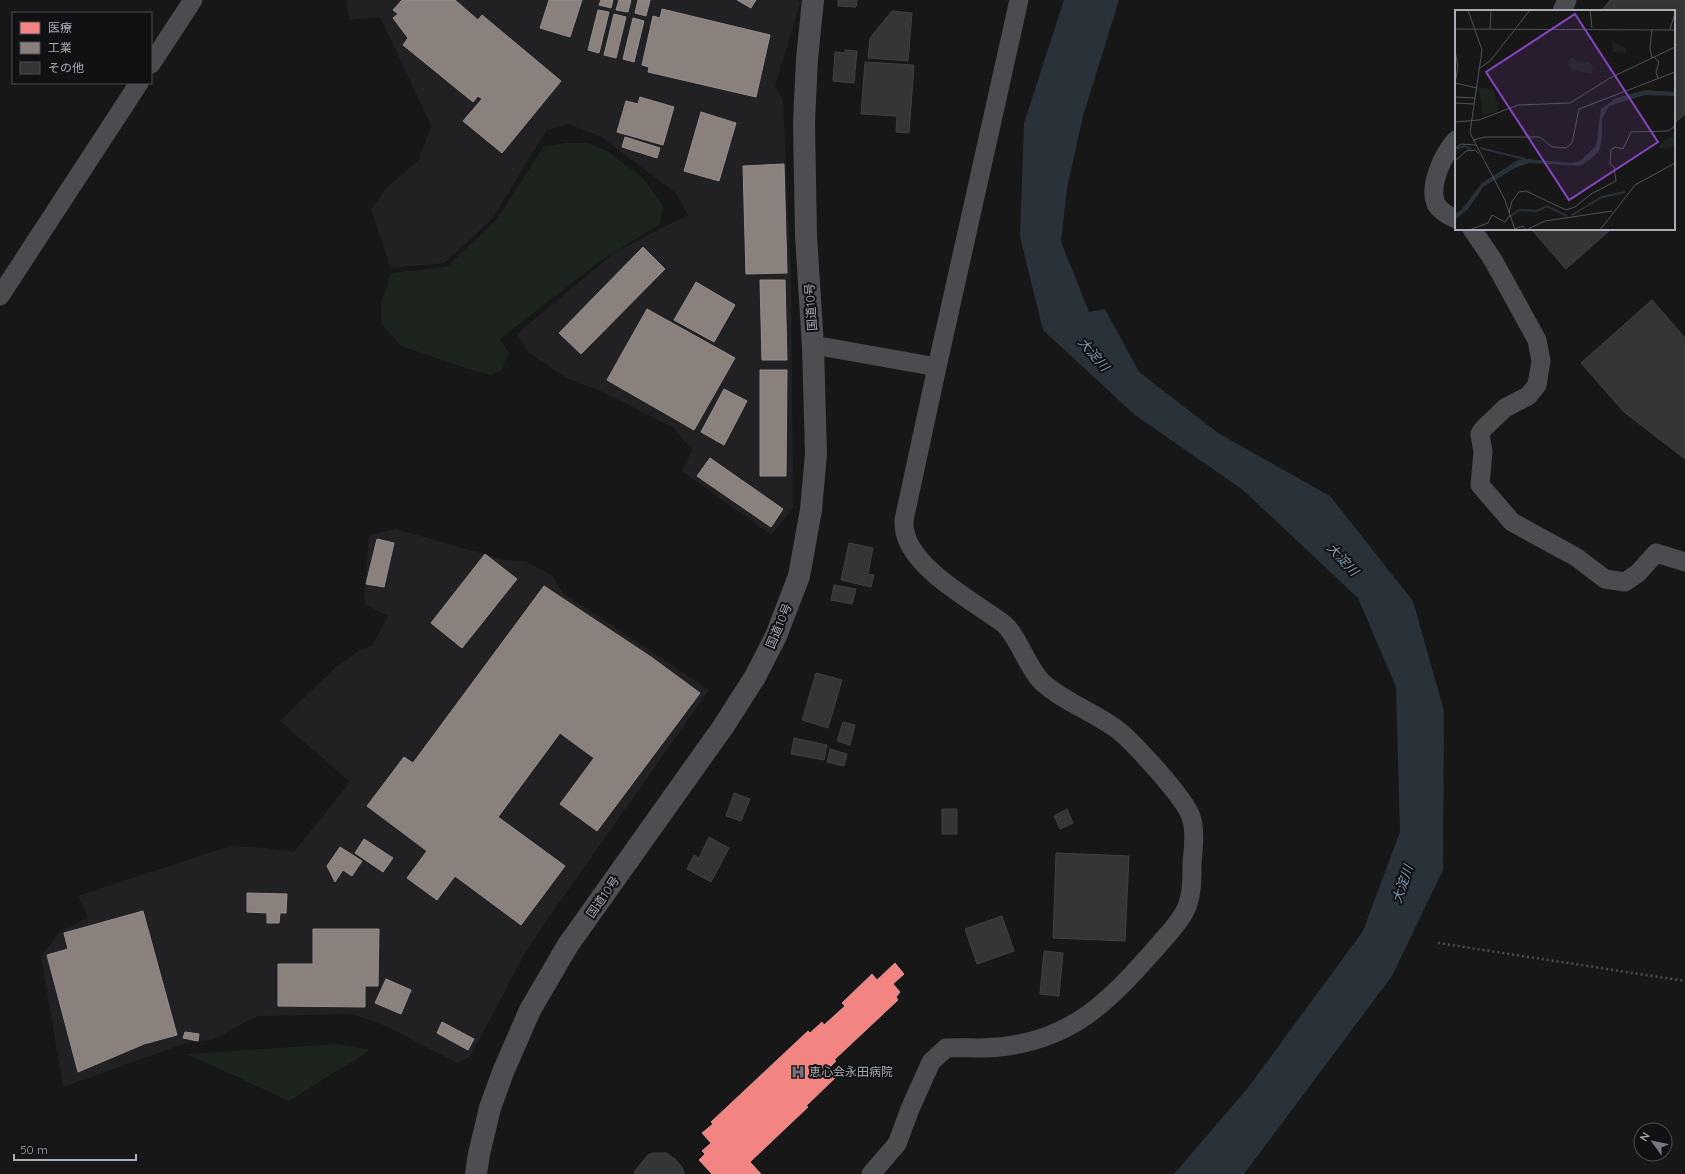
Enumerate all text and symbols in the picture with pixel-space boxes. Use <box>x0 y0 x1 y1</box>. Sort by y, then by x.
inset map <box>1455 10 1675 230</box>
legend <box>12 12 152 84</box>
text: 医療 <box>48 20 72 35</box>
text: 工業 <box>48 40 72 55</box>
text: その他 <box>48 60 84 75</box>
street label: 国道10号 <box>801 283 820 331</box>
water label: 大淀川 <box>1075 334 1114 375</box>
water label: 大淀川 <box>1324 539 1364 580</box>
street label: 国道10号 <box>762 601 795 651</box>
water label: 大淀川 <box>1388 861 1417 905</box>
street label: 国道10号 <box>583 873 622 921</box>
hospital icon: 恵心会永田病院 <box>790 1064 806 1080</box>
place label: 恵心会永田病院 <box>809 1064 893 1079</box>
north arrow <box>1633 1122 1673 1162</box>
text: N <box>1637 1129 1653 1144</box>
scale bar <box>14 1136 136 1162</box>
text: 50 m <box>20 1142 48 1157</box>

